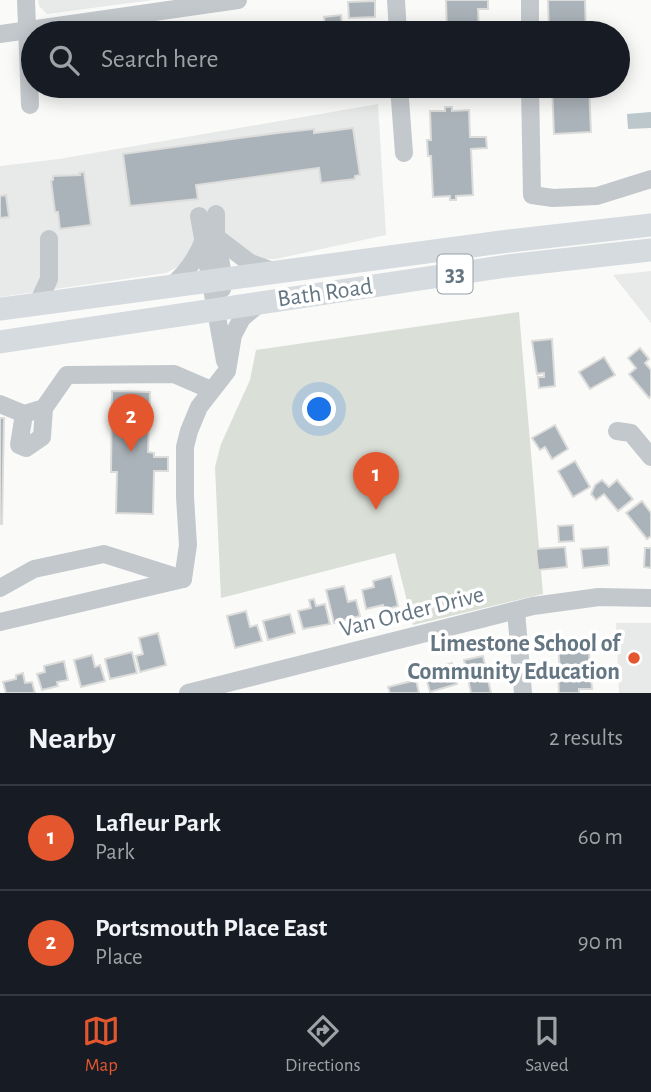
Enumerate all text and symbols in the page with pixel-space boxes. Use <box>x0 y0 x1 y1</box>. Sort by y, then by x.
search box <box>21 21 630 98</box>
icon: search <box>45 41 83 79</box>
text: Search here <box>101 46 219 72</box>
road number: 33 <box>438 255 472 294</box>
street label: Bath Road <box>276 274 374 312</box>
your location <box>302 392 336 426</box>
pin: 2 <box>108 394 154 452</box>
pin: 1 <box>353 452 399 510</box>
street label: Van Order Drive <box>338 583 486 641</box>
place label: Limestone School of Community Education <box>408 632 622 684</box>
marker: Limestone School of Community Education <box>626 650 642 666</box>
text: Nearby <box>28 724 116 754</box>
text: 2 results <box>549 727 623 750</box>
text: Lafleur Park <box>95 810 221 836</box>
text: 1 <box>47 826 55 849</box>
text: 60 m <box>578 826 623 849</box>
text: Park <box>95 841 135 864</box>
text: Portsmouth Place East <box>95 915 327 941</box>
text: 2 <box>46 931 56 954</box>
text: 90 m <box>578 931 623 954</box>
text: Place <box>95 946 143 969</box>
tab: Map <box>82 1012 120 1077</box>
tab: Directions <box>285 1012 361 1077</box>
tab: Saved <box>525 1012 569 1077</box>

